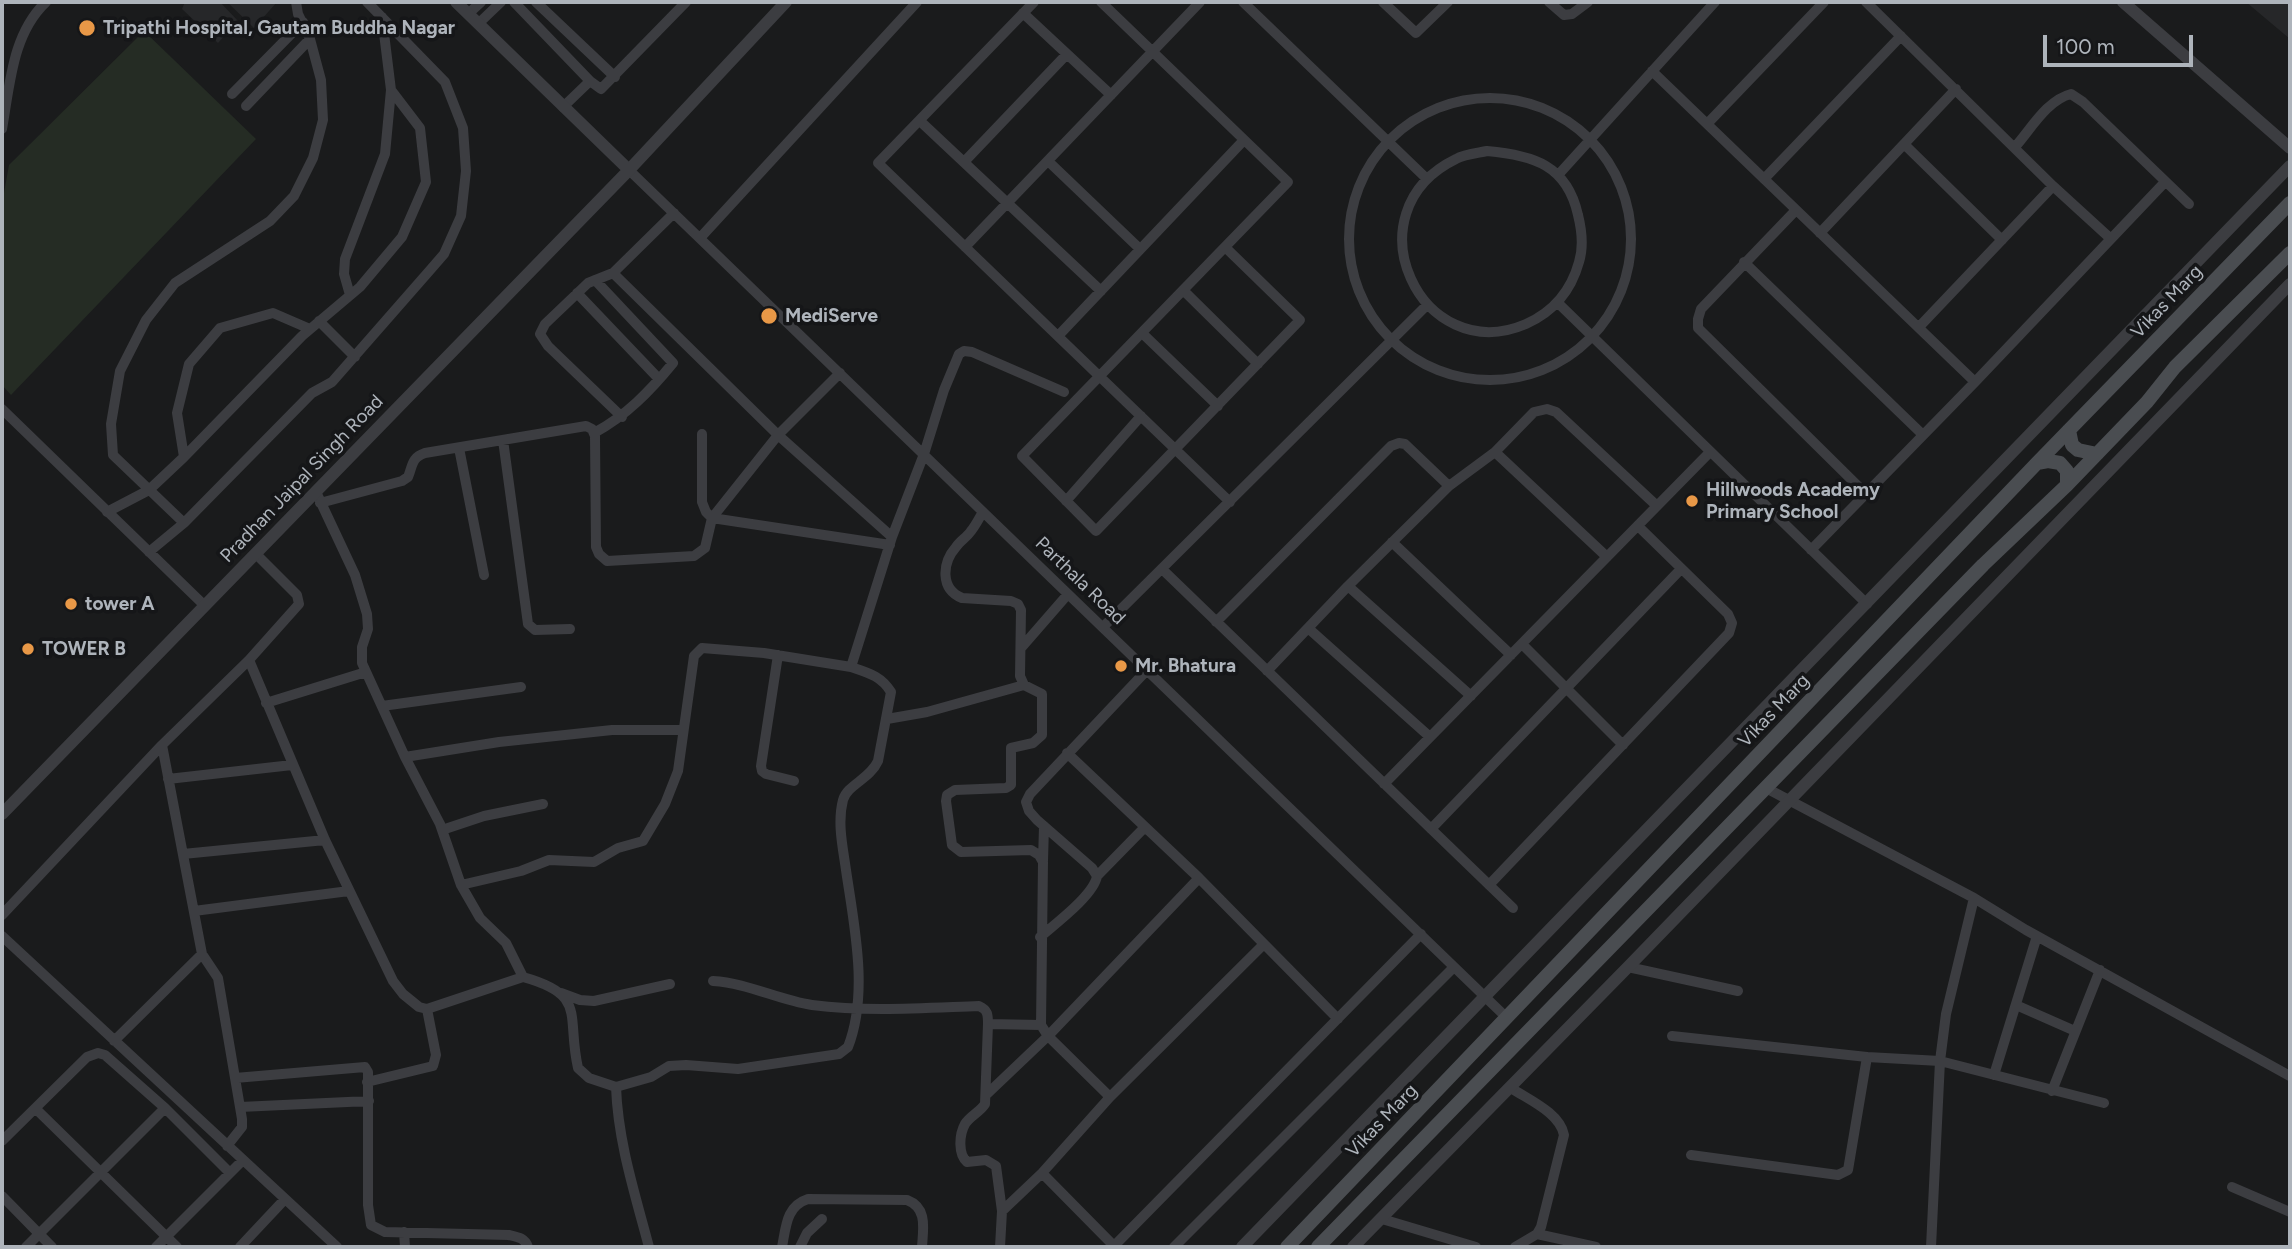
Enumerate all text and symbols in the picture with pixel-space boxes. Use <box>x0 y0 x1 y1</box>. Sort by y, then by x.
place label: Tripathi Hospital, Gautam Buddha Nagar <box>103 17 455 39</box>
marker: Tripathi Hospital, Gautam Buddha Nagar <box>77 18 97 38</box>
scale bar <box>2047 21 2198 65</box>
text: 100 m <box>2056 34 2115 59</box>
street label: Vikas Marg <box>2126 261 2208 343</box>
place label: MediServe <box>785 305 878 327</box>
marker: MediServe <box>759 306 779 326</box>
street label: Pradhan Jaipal Singh Road <box>216 390 388 568</box>
place label: Hillwoods Academy Primary School <box>1706 479 1880 523</box>
marker: Hillwoods Academy Primary School <box>1684 493 1700 509</box>
street label: Parthala Road <box>1030 532 1130 630</box>
place label: tower A <box>85 593 154 615</box>
marker: tower A <box>63 596 79 612</box>
place label: TOWER B <box>42 638 126 660</box>
marker: TOWER B <box>20 641 36 657</box>
place label: Mr. Bhatura <box>1135 655 1236 677</box>
marker: Mr. Bhatura <box>1113 658 1129 674</box>
street label: Vikas Marg <box>1733 670 1815 752</box>
street label: Vikas Marg <box>1341 1080 1423 1162</box>

